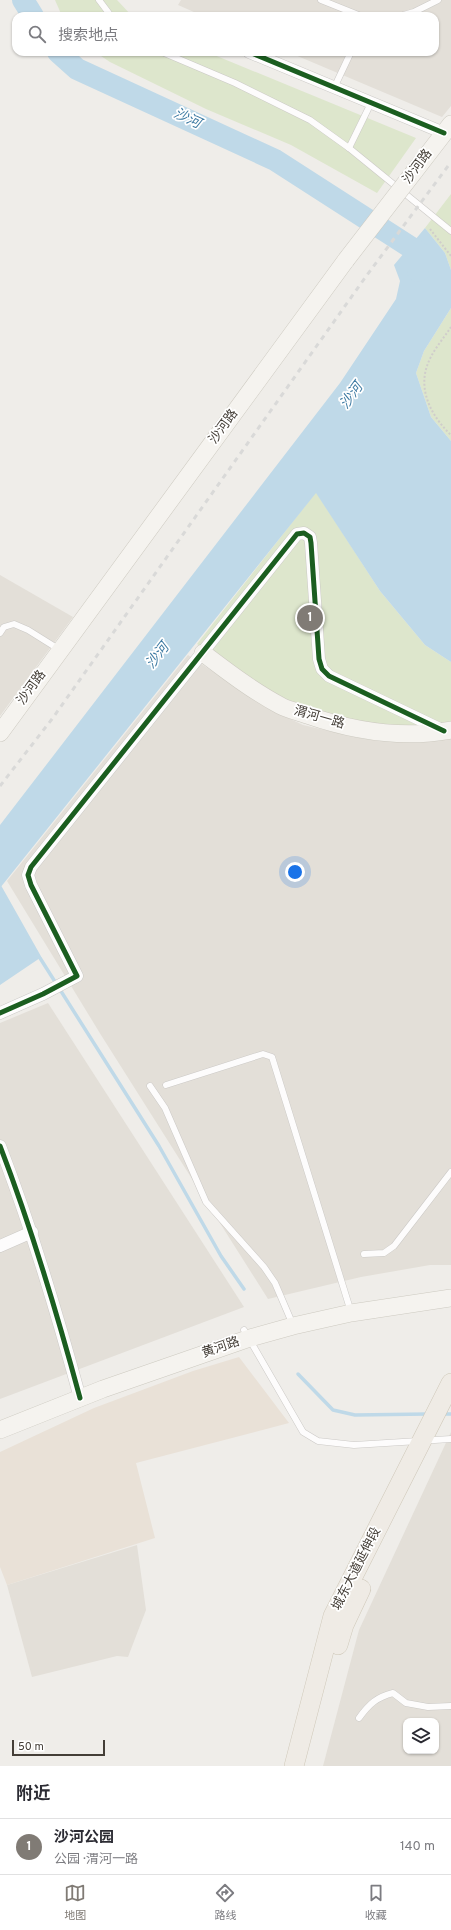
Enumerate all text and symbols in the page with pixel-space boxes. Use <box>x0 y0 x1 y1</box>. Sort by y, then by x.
search box <box>12 12 439 56</box>
icon: search <box>26 23 48 45</box>
text: 搜索地点 <box>58 27 118 46</box>
water label: 沙河 <box>171 105 206 134</box>
street label: 沙河路 <box>400 147 436 187</box>
water label: 沙河 <box>337 377 369 412</box>
street label: 沙河路 <box>206 407 242 447</box>
pin: 1 <box>297 603 323 633</box>
water label: 沙河 <box>143 637 175 672</box>
street label: 沙河路 <box>14 668 50 708</box>
street label: 渭河一路 <box>292 703 346 733</box>
your location <box>285 862 305 882</box>
street label: 黄河路 <box>200 1334 242 1362</box>
street label: 城东大道延伸段 <box>329 1525 385 1613</box>
map controls <box>403 1718 439 1754</box>
button: layers <box>403 1718 439 1754</box>
scale bar <box>12 1738 105 1757</box>
text: 50 m <box>18 1740 44 1754</box>
text: 附近 <box>16 1784 50 1806</box>
text: 沙河公园 <box>54 1829 114 1848</box>
text: 1 <box>26 1839 32 1855</box>
text: 140 m <box>400 1839 435 1855</box>
text: 公园 · 渭河一路 <box>54 1852 138 1868</box>
tab: 地图 <box>64 1882 86 1923</box>
tab: 路线 <box>214 1882 236 1923</box>
tab: 收藏 <box>365 1882 387 1923</box>

